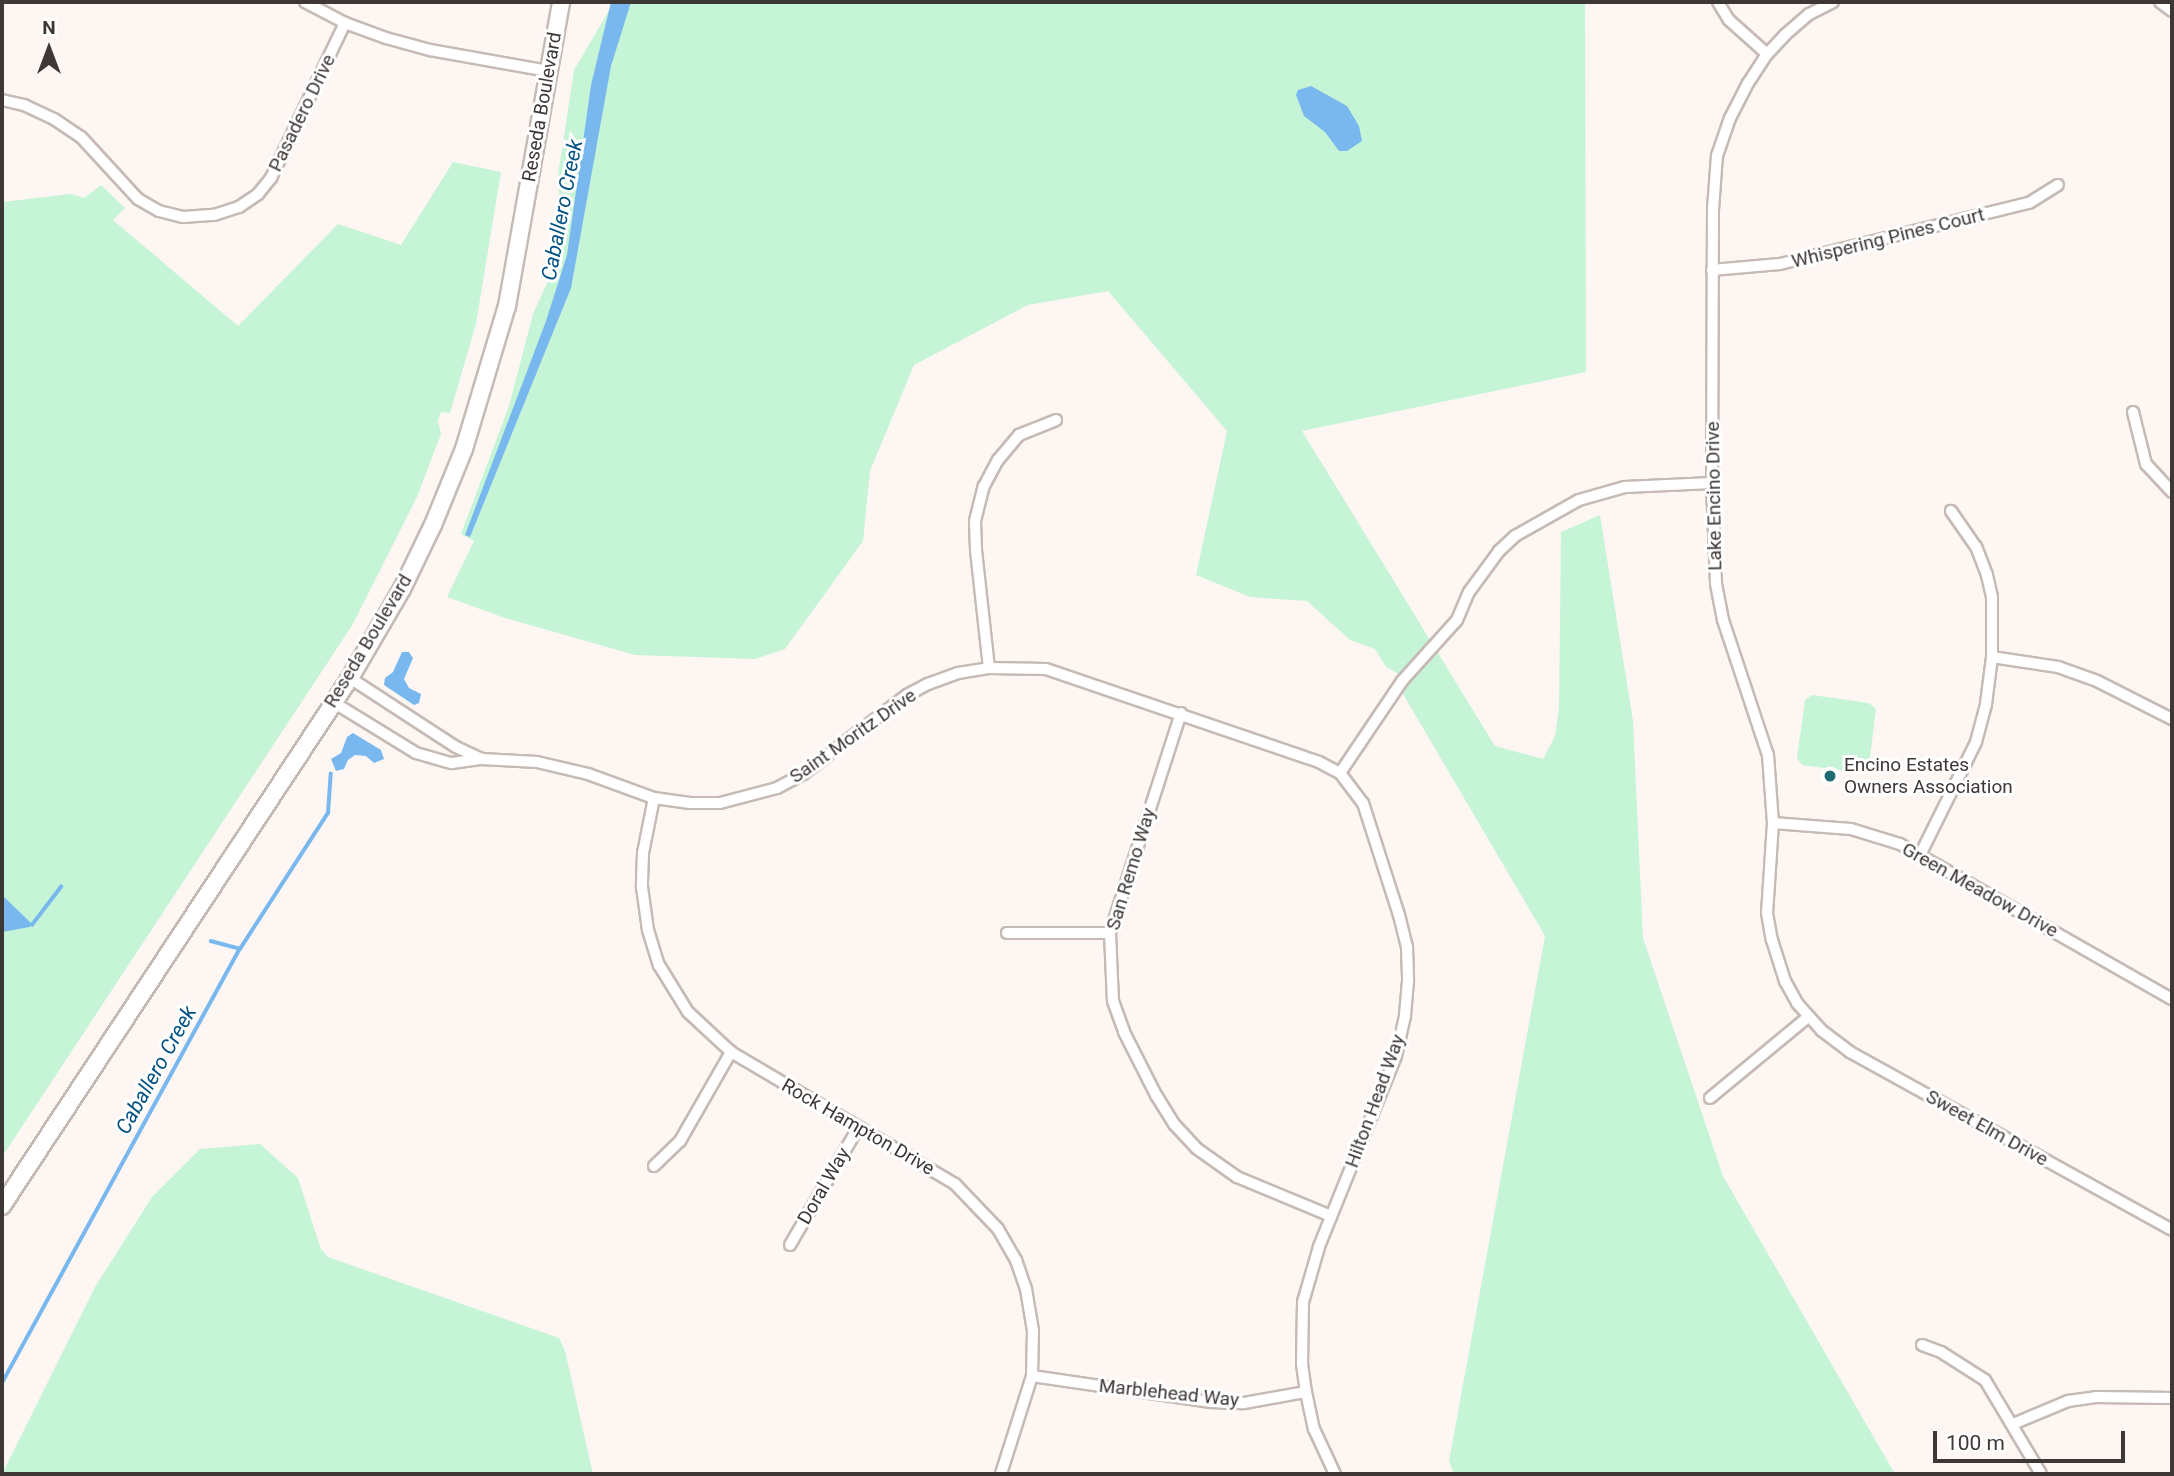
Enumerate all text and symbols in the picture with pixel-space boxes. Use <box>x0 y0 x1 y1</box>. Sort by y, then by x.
north arrow <box>14 14 84 84</box>
text: N <box>42 16 56 39</box>
street label: Reseda Boulevard <box>518 30 566 184</box>
street label: Pasadero Drive <box>264 51 340 175</box>
water label: Caballero Creek <box>536 137 588 283</box>
street label: Whispering Pines Court <box>1789 203 1987 273</box>
street label: Lake Encino Drive <box>1701 421 1727 571</box>
street label: Reseda Boulevard <box>319 570 417 712</box>
street label: Saint Moritz Drive <box>785 684 921 788</box>
place label: Encino Estates Owners Association <box>1844 754 2013 798</box>
marker: Encino Estates Owners Association <box>1822 768 1838 784</box>
street label: San Remo Way <box>1102 805 1160 933</box>
street label: Green Meadow Drive <box>1898 838 2062 942</box>
water label: Caballero Creek <box>110 1001 202 1139</box>
street label: Hilton Head Way <box>1340 1031 1410 1171</box>
street label: Rock Hampton Drive <box>777 1074 939 1180</box>
street label: Sweet Elm Drive <box>1922 1085 2052 1171</box>
street label: Doral Way <box>793 1144 855 1228</box>
street label: Marblehead Way <box>1098 1374 1240 1412</box>
scale bar <box>1936 1416 2128 1460</box>
text: 100 m <box>1946 1431 2005 1455</box>

